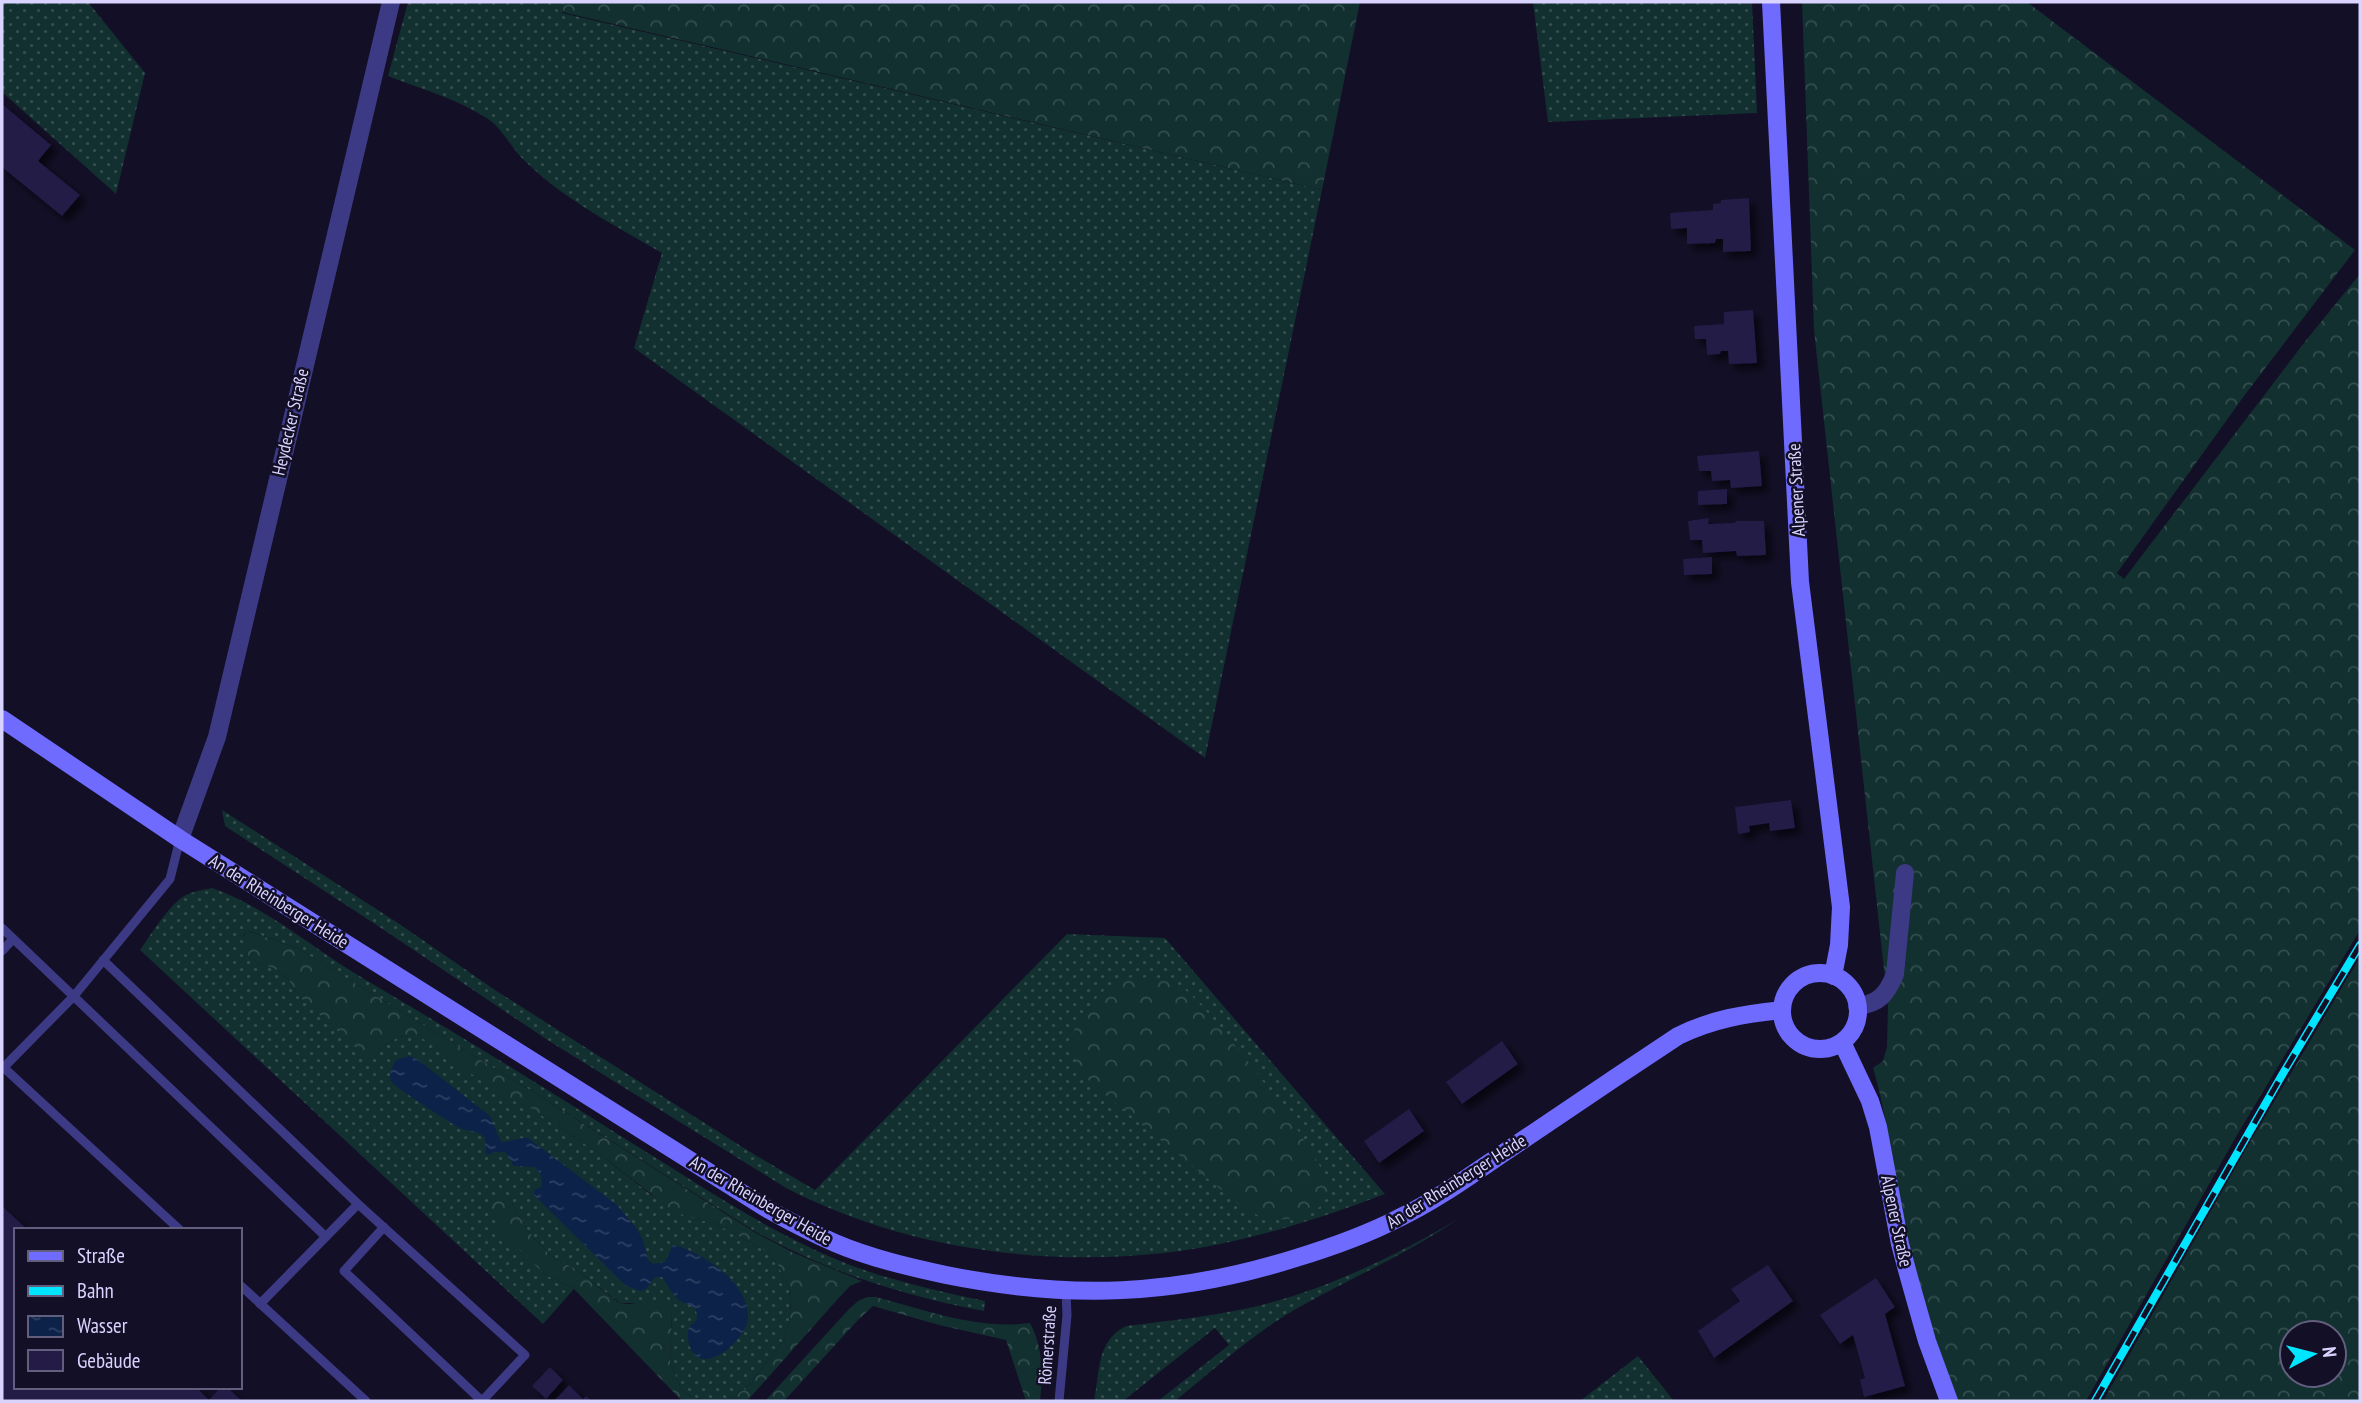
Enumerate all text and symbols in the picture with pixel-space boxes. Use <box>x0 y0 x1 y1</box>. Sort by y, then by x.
street label: Heydecker Straße <box>267 366 313 478</box>
street label: Alpener Straße <box>1782 443 1810 537</box>
street label: An der Rheinberger Heide <box>205 849 353 953</box>
street label: An der Rheinberger Heide <box>1382 1129 1530 1233</box>
street label: An der Rheinberger Heide <box>686 1150 836 1250</box>
street label: Alpener Straße <box>1876 1173 1918 1269</box>
legend <box>14 1228 242 1389</box>
text: Straße <box>77 1242 125 1269</box>
text: Bahn <box>77 1277 114 1304</box>
street label: Römerstraße <box>1033 1305 1061 1385</box>
text: Wasser <box>77 1312 128 1339</box>
north arrow <box>2278 1319 2348 1389</box>
text: N <box>2317 1345 2342 1358</box>
text: Gebäude <box>77 1347 140 1374</box>

